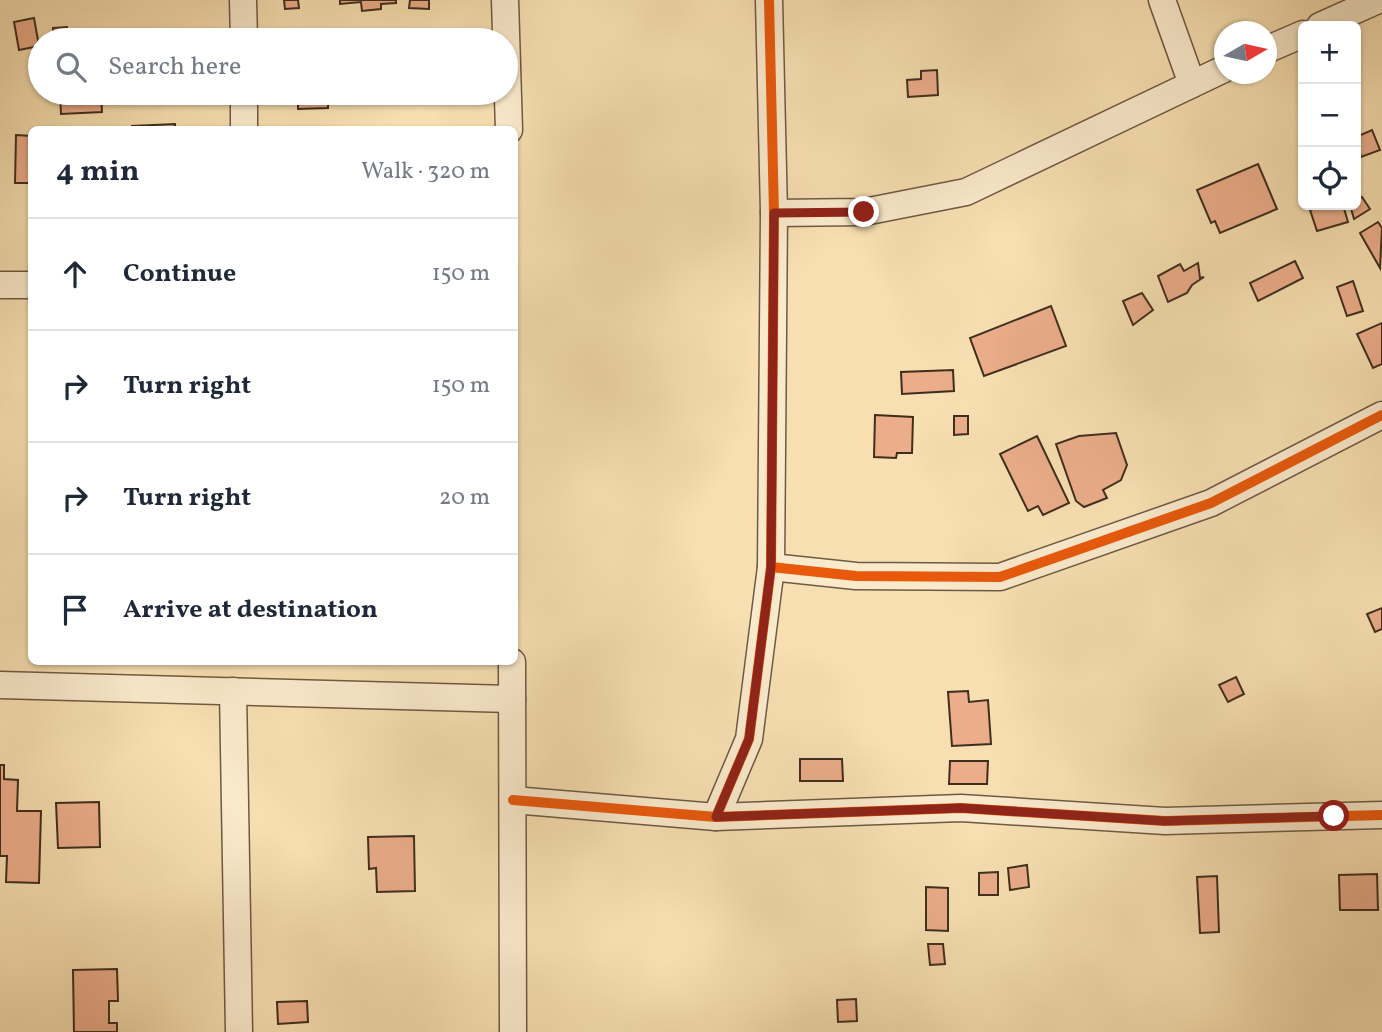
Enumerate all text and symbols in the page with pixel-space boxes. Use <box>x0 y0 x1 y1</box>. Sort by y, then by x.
north arrow <box>1214 21 1277 84</box>
map controls <box>1298 21 1361 210</box>
button: + <box>1298 21 1361 84</box>
search box <box>28 28 518 105</box>
icon: search <box>52 48 90 86</box>
text: Search here <box>108 49 241 85</box>
button: − <box>1298 84 1361 147</box>
button: locate <box>1298 147 1361 210</box>
text: 4 min <box>56 151 140 193</box>
text: Walk · 320 m <box>361 156 490 188</box>
route end <box>848 196 879 227</box>
icon: ahead <box>56 255 94 293</box>
text: Continue <box>123 256 236 292</box>
text: 150 m <box>432 258 490 290</box>
icon: right <box>56 367 94 405</box>
text: Turn right <box>123 368 251 404</box>
text: 150 m <box>432 370 490 402</box>
icon: right <box>56 479 94 517</box>
text: Turn right <box>123 480 251 516</box>
text: 20 m <box>439 482 490 514</box>
icon: arrive <box>56 591 94 629</box>
text: Arrive at destination <box>123 592 378 628</box>
route start <box>1318 800 1349 831</box>

